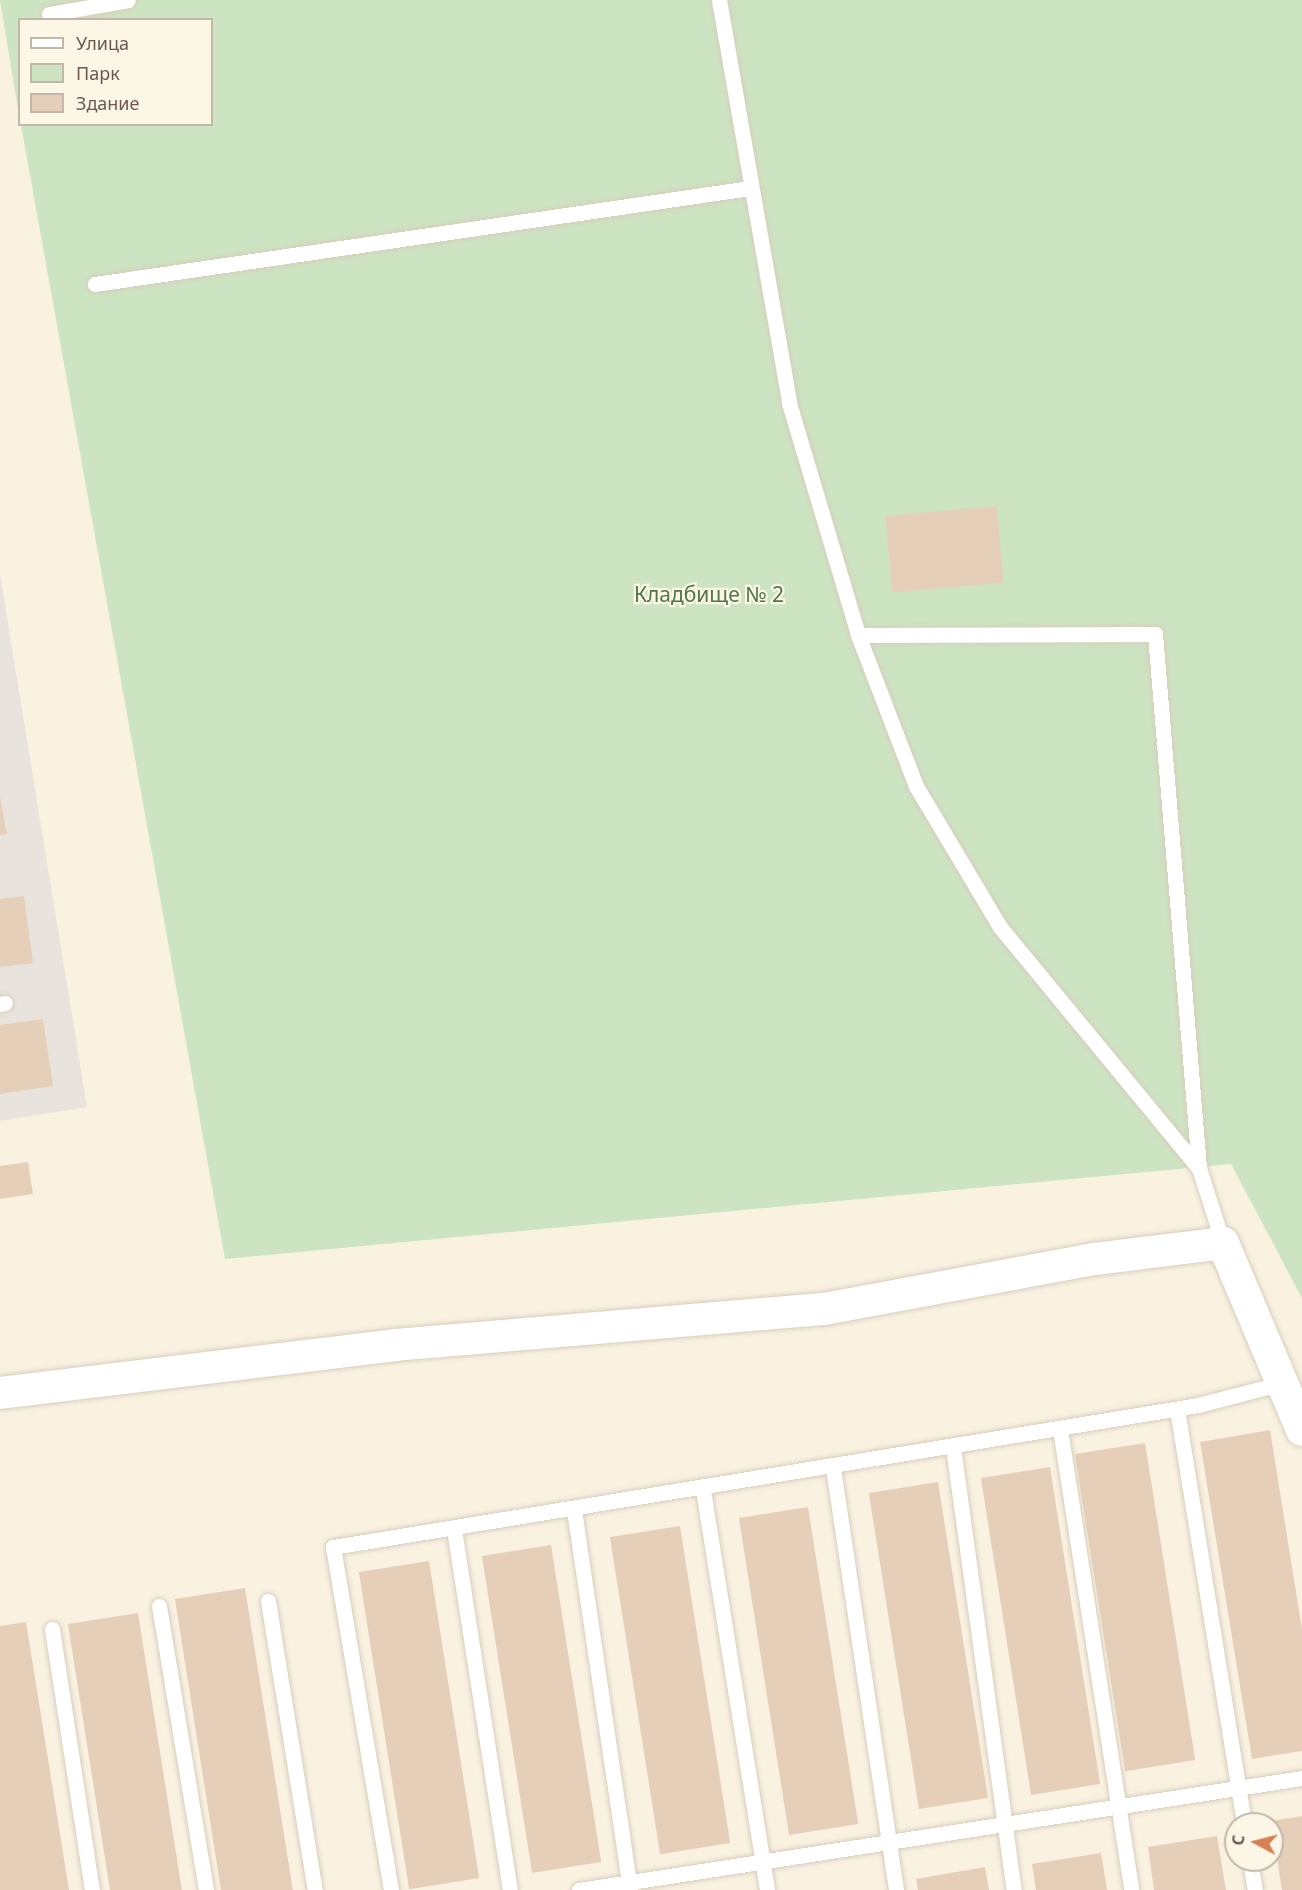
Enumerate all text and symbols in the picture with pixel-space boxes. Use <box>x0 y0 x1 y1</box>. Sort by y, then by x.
legend <box>18 18 213 126</box>
text: Улица <box>76 31 129 55</box>
text: Парк <box>76 61 120 85</box>
text: Здание <box>76 91 139 115</box>
park label: Кладбище № 2 <box>634 581 784 607</box>
north arrow <box>1224 1812 1284 1872</box>
text: С <box>1227 1834 1250 1847</box>

